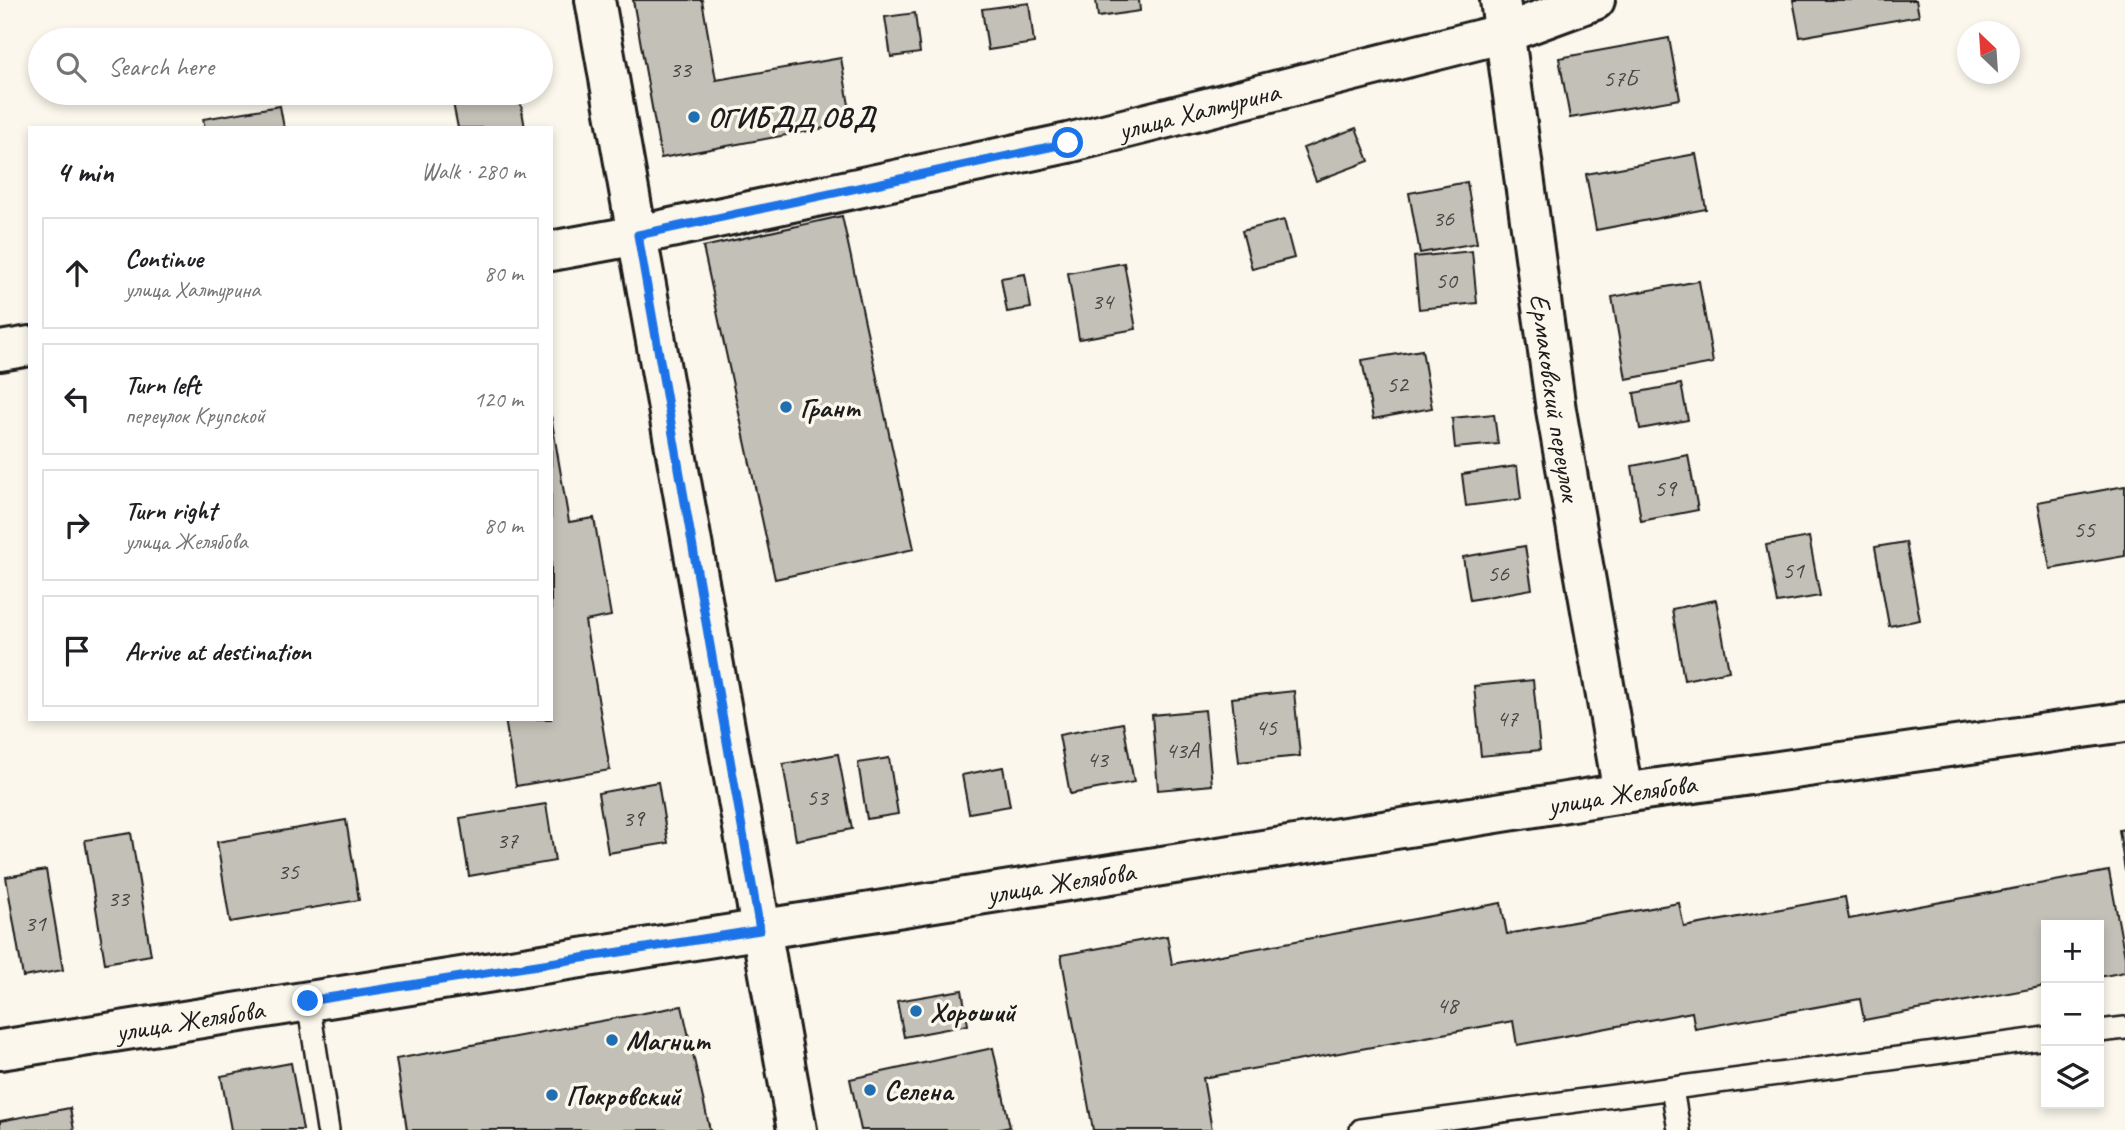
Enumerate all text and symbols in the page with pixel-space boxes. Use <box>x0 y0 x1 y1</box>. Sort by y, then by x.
north arrow <box>1957 21 2020 84</box>
search box <box>28 28 553 105</box>
icon: search <box>52 48 90 86</box>
text: Search here <box>108 50 214 83</box>
house number: 33 <box>669 54 693 84</box>
house number: 57Б <box>1603 63 1641 93</box>
street label: улица Халтурина <box>1113 73 1285 148</box>
place label: ОГИБДД ОВД <box>708 100 878 135</box>
marker: ОГИБДД ОВД <box>686 109 702 125</box>
route start <box>1052 127 1083 158</box>
text: 4 min <box>56 153 113 191</box>
text: Walk · 280 m <box>421 157 525 186</box>
house number: 36 <box>1432 203 1455 233</box>
text: Continue <box>125 242 203 275</box>
icon: ahead <box>58 254 96 292</box>
text: 80 m <box>484 259 523 288</box>
house number: 50 <box>1435 265 1459 295</box>
text: улица Халтурина <box>125 275 260 304</box>
house number: 34 <box>1091 286 1115 316</box>
street label: Ермаковский переулок <box>1522 291 1589 506</box>
text: Turn left <box>125 368 200 401</box>
house number: 52 <box>1386 369 1410 399</box>
icon: left <box>58 380 96 418</box>
text: 120 m <box>474 385 523 414</box>
place label: Грант <box>800 390 861 425</box>
marker: Грант <box>778 399 794 415</box>
text: переулок Крупской <box>125 401 265 430</box>
house number: 59 <box>1654 473 1678 503</box>
text: Turn right <box>125 494 216 527</box>
icon: right <box>58 506 96 544</box>
text: 80 m <box>484 511 523 540</box>
house number: 55 <box>2073 514 2096 544</box>
text: улица Желябова <box>125 527 248 556</box>
house number: 51 <box>1782 555 1805 585</box>
house number: 56 <box>1487 558 1510 588</box>
icon: arrive <box>58 632 96 670</box>
text: Arrive at destination <box>125 635 311 668</box>
house number: 47 <box>1496 703 1519 733</box>
house number: 45 <box>1255 712 1278 742</box>
house number: 43А <box>1165 735 1200 765</box>
house number: 43 <box>1086 744 1110 774</box>
street label: улица Желябова <box>1543 766 1700 823</box>
house number: 53 <box>806 782 830 812</box>
house number: 39 <box>622 803 646 833</box>
house number: 37 <box>496 825 519 855</box>
street label: улица Желябова <box>982 853 1139 912</box>
house number: 35 <box>277 856 300 886</box>
house number: 33 <box>107 883 131 913</box>
house number: 31 <box>24 908 47 938</box>
map controls <box>2041 920 2104 1109</box>
button: + <box>2041 920 2104 983</box>
button: − <box>2041 983 2104 1046</box>
route end <box>292 985 323 1016</box>
house number: 48 <box>1436 990 1460 1020</box>
street label: улица Желябова <box>111 991 268 1050</box>
place label: Хороший <box>930 994 1017 1029</box>
marker: Хороший <box>908 1003 924 1019</box>
place label: Магнит <box>626 1023 712 1058</box>
marker: Магнит <box>604 1032 620 1048</box>
button: layers <box>2041 1046 2104 1109</box>
place label: Селена <box>884 1073 955 1108</box>
place label: Покровский <box>566 1078 683 1113</box>
marker: Селена <box>862 1082 878 1098</box>
marker: Покровский <box>544 1087 560 1103</box>

